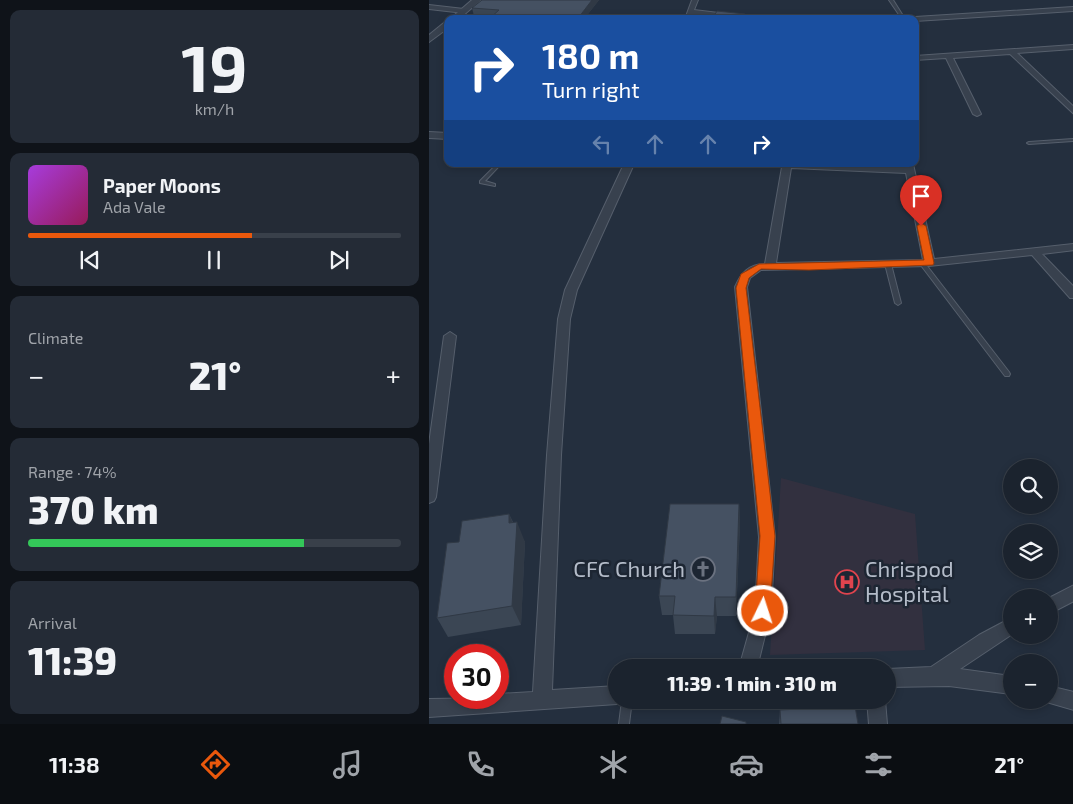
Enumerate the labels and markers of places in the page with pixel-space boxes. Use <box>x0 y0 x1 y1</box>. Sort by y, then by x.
pin <box>900 175 942 226</box>
place label: CFC Church <box>573 555 685 581</box>
place label: Chrispod Hospital <box>865 555 954 606</box>
church icon: CFC Church <box>690 556 716 582</box>
hospital icon: Chrispod Hospital <box>834 569 860 595</box>

